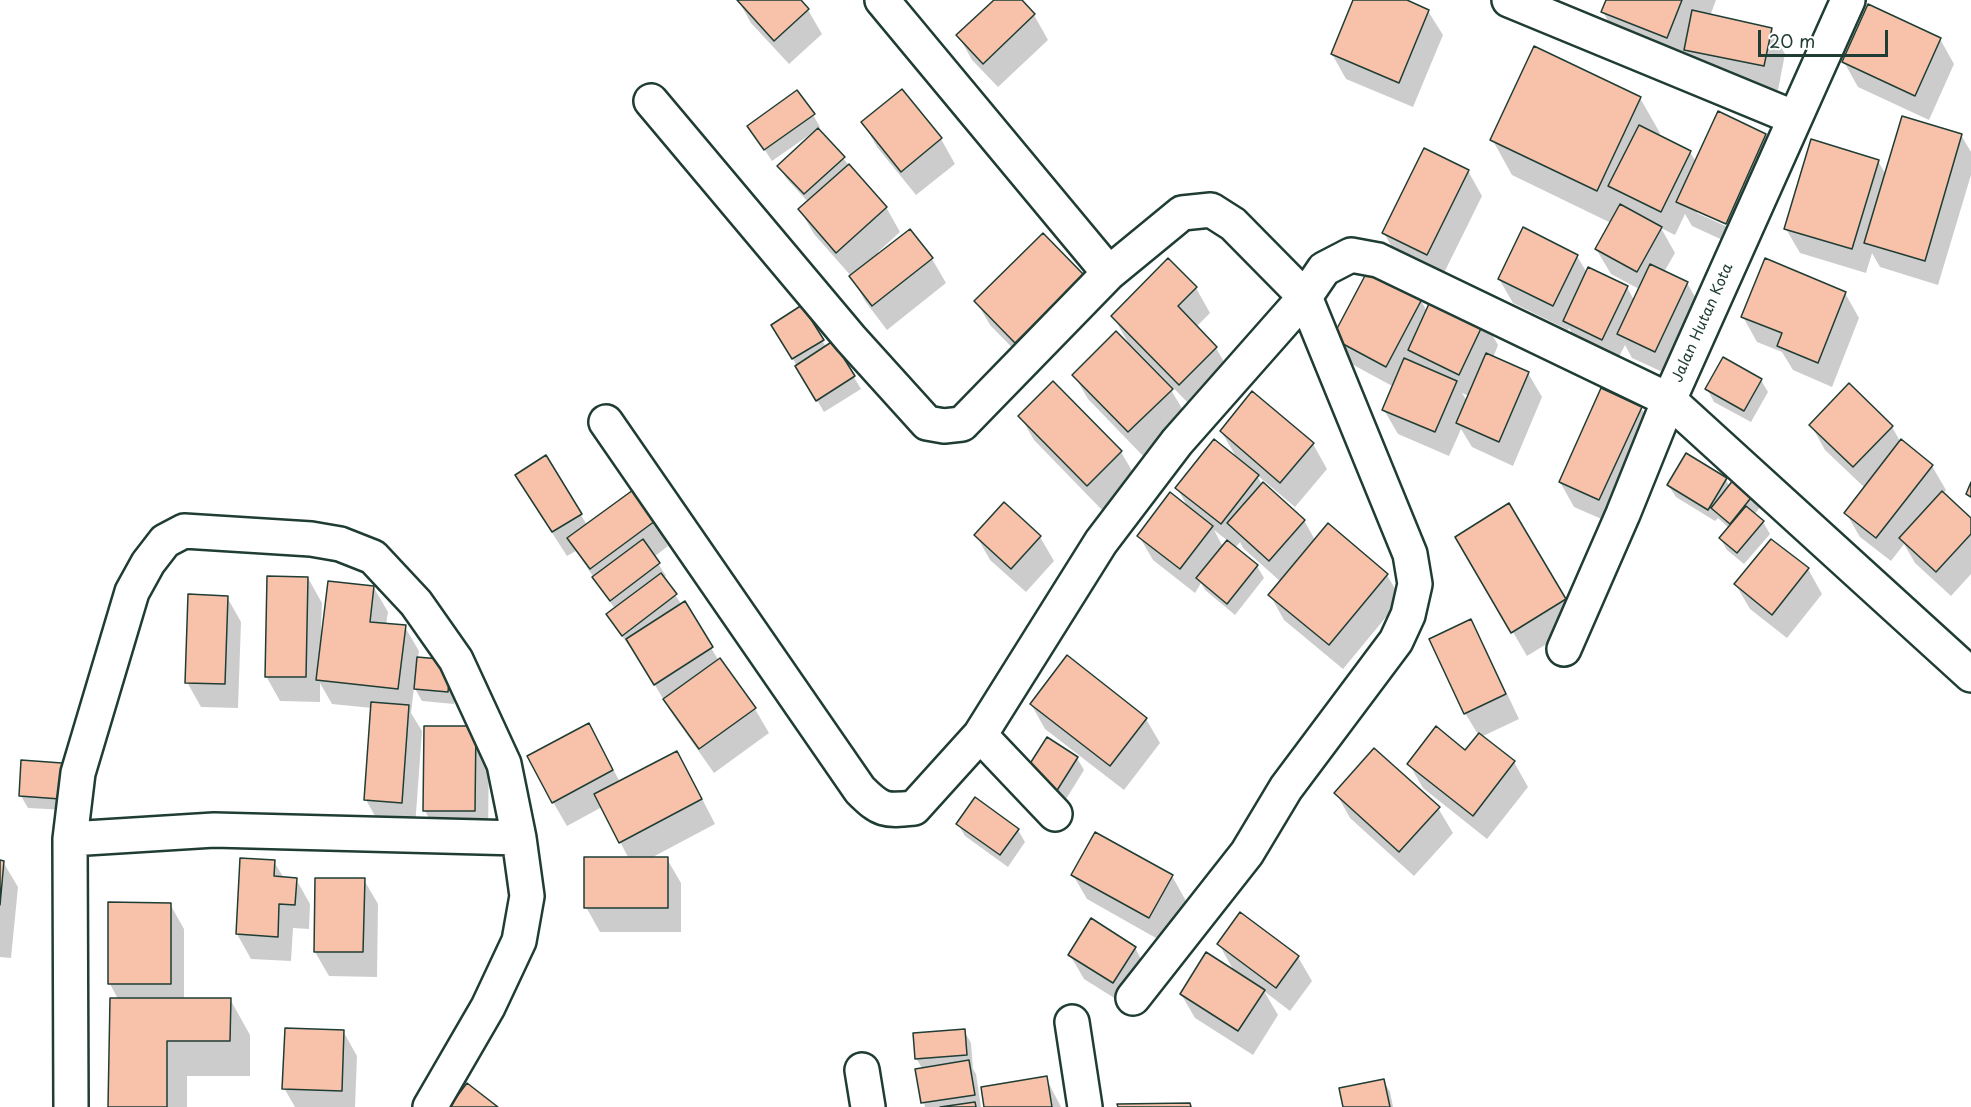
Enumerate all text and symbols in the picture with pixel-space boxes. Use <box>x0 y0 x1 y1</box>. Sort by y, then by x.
scale bar <box>1761 18 1892 56</box>
text: 20 m <box>1769 27 1815 54</box>
street label: Jalan Hutan Kota <box>1669 261 1737 385</box>

